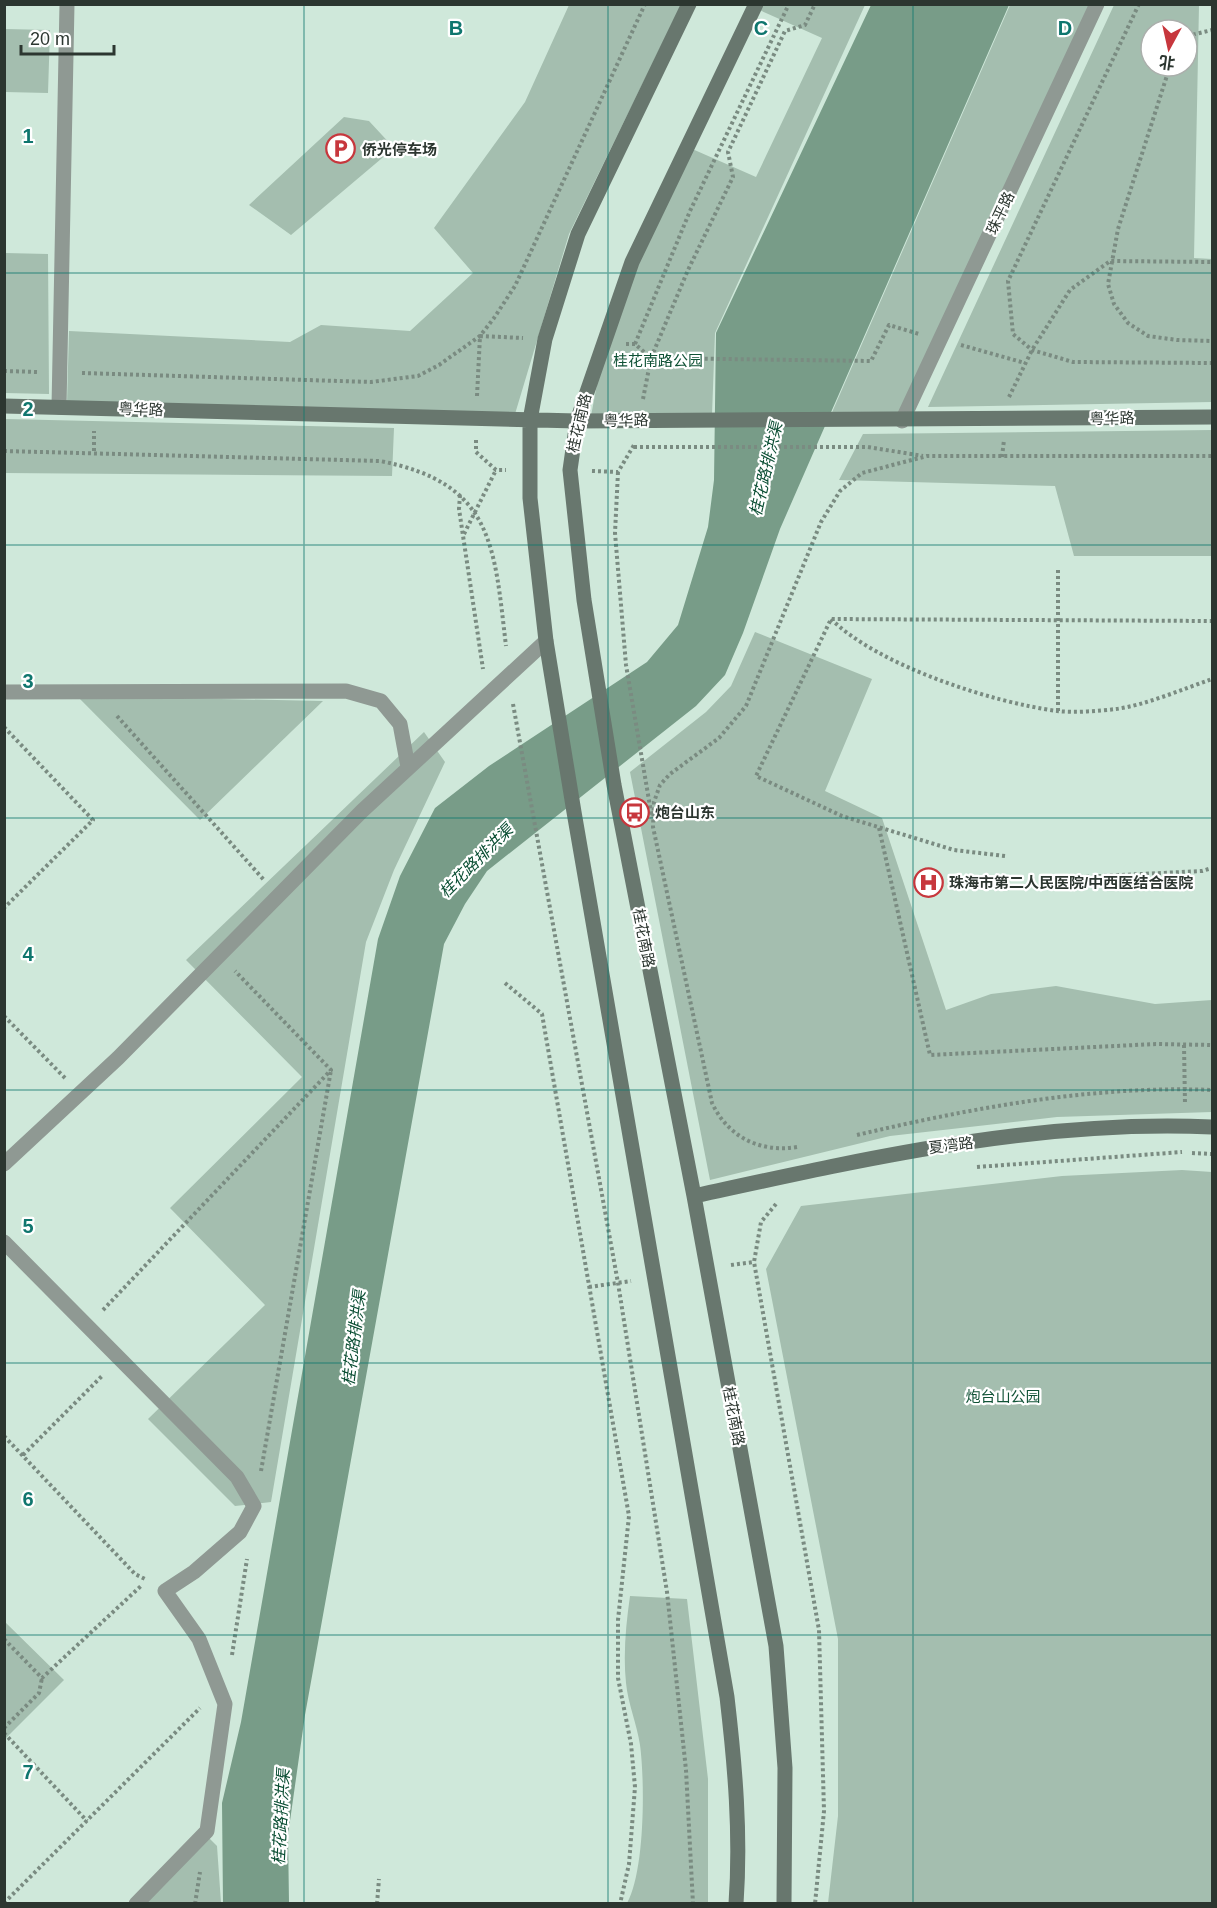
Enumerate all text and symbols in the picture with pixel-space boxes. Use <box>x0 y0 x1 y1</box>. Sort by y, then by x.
text: B <box>449 17 463 39</box>
text: C <box>754 17 768 39</box>
text: D <box>1058 17 1072 39</box>
scale bar <box>21 18 114 56</box>
north arrow <box>1139 18 1199 78</box>
text: 20 m <box>30 29 70 49</box>
text: 北 <box>1158 53 1176 72</box>
text: 1 <box>22 125 34 147</box>
parking icon: 侨光停车场 <box>325 133 357 165</box>
place label: 侨光停车场 <box>362 141 437 158</box>
street label: 珠平路 <box>983 189 1017 237</box>
park label: 桂花南路公园 <box>613 352 703 369</box>
street label: 桂花南路 <box>564 392 594 454</box>
text: 2 <box>22 398 34 420</box>
street label: 粤华路 <box>118 400 164 418</box>
street label: 粤华路 <box>1089 409 1135 427</box>
street label: 粤华路 <box>603 411 649 429</box>
water label: 桂花路排洪渠 <box>747 418 786 518</box>
text: 3 <box>22 670 34 692</box>
bus stop icon: 炮台山东 <box>618 796 650 828</box>
place label: 炮台山东 <box>655 804 715 821</box>
water label: 桂花路排洪渠 <box>436 820 517 901</box>
hospital icon: 珠海市第二人民医院/中西医结合医院 <box>912 866 944 898</box>
place label: 珠海市第二人民医院/中西医结合医院 <box>949 874 1193 891</box>
street label: 桂花南路 <box>630 907 658 969</box>
text: 4 <box>22 943 34 965</box>
street label: 夏湾路 <box>928 1134 974 1156</box>
text: 5 <box>22 1215 34 1237</box>
water label: 桂花路排洪渠 <box>340 1287 369 1387</box>
street label: 桂花南路 <box>720 1385 748 1447</box>
park label: 炮台山公园 <box>965 1388 1041 1405</box>
text: 6 <box>22 1488 34 1510</box>
text: 7 <box>22 1761 34 1783</box>
water label: 桂花路排洪渠 <box>270 1767 292 1865</box>

